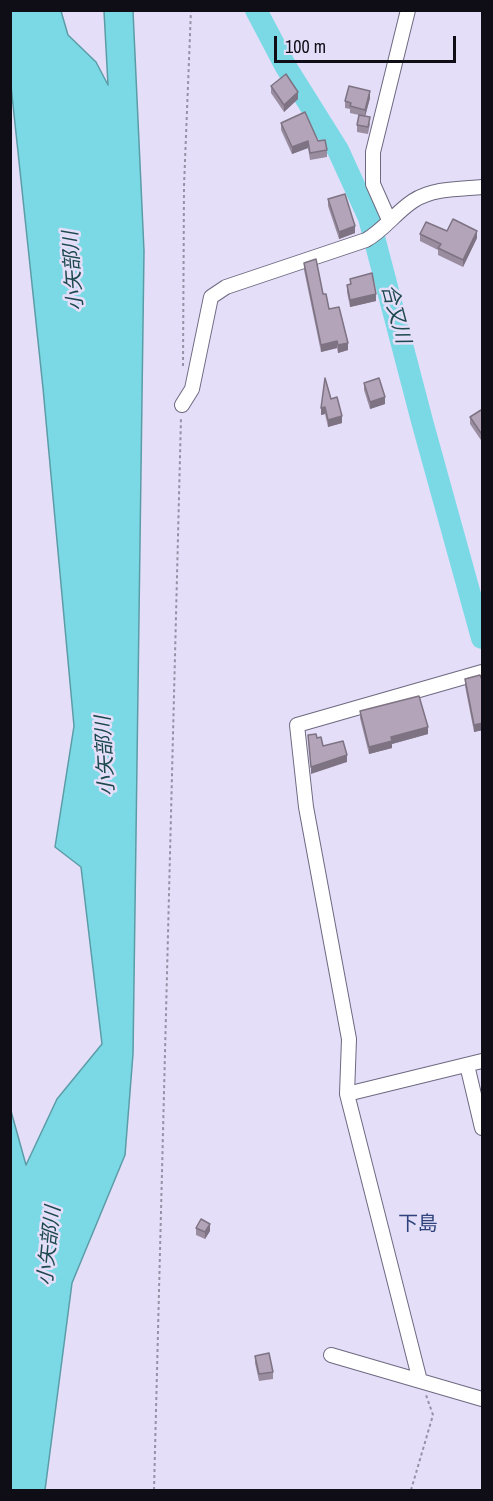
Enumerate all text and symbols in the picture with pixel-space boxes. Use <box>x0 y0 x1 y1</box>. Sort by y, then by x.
scale bar <box>277 24 458 62</box>
text: 100 m <box>285 34 326 59</box>
water label: 小矢部川 <box>59 230 89 312</box>
water label: 合又川 <box>376 282 414 346</box>
water label: 小矢部川 <box>92 715 120 797</box>
water label: 小矢部川 <box>34 1205 66 1287</box>
district label: 下島 <box>398 1213 438 1237</box>

